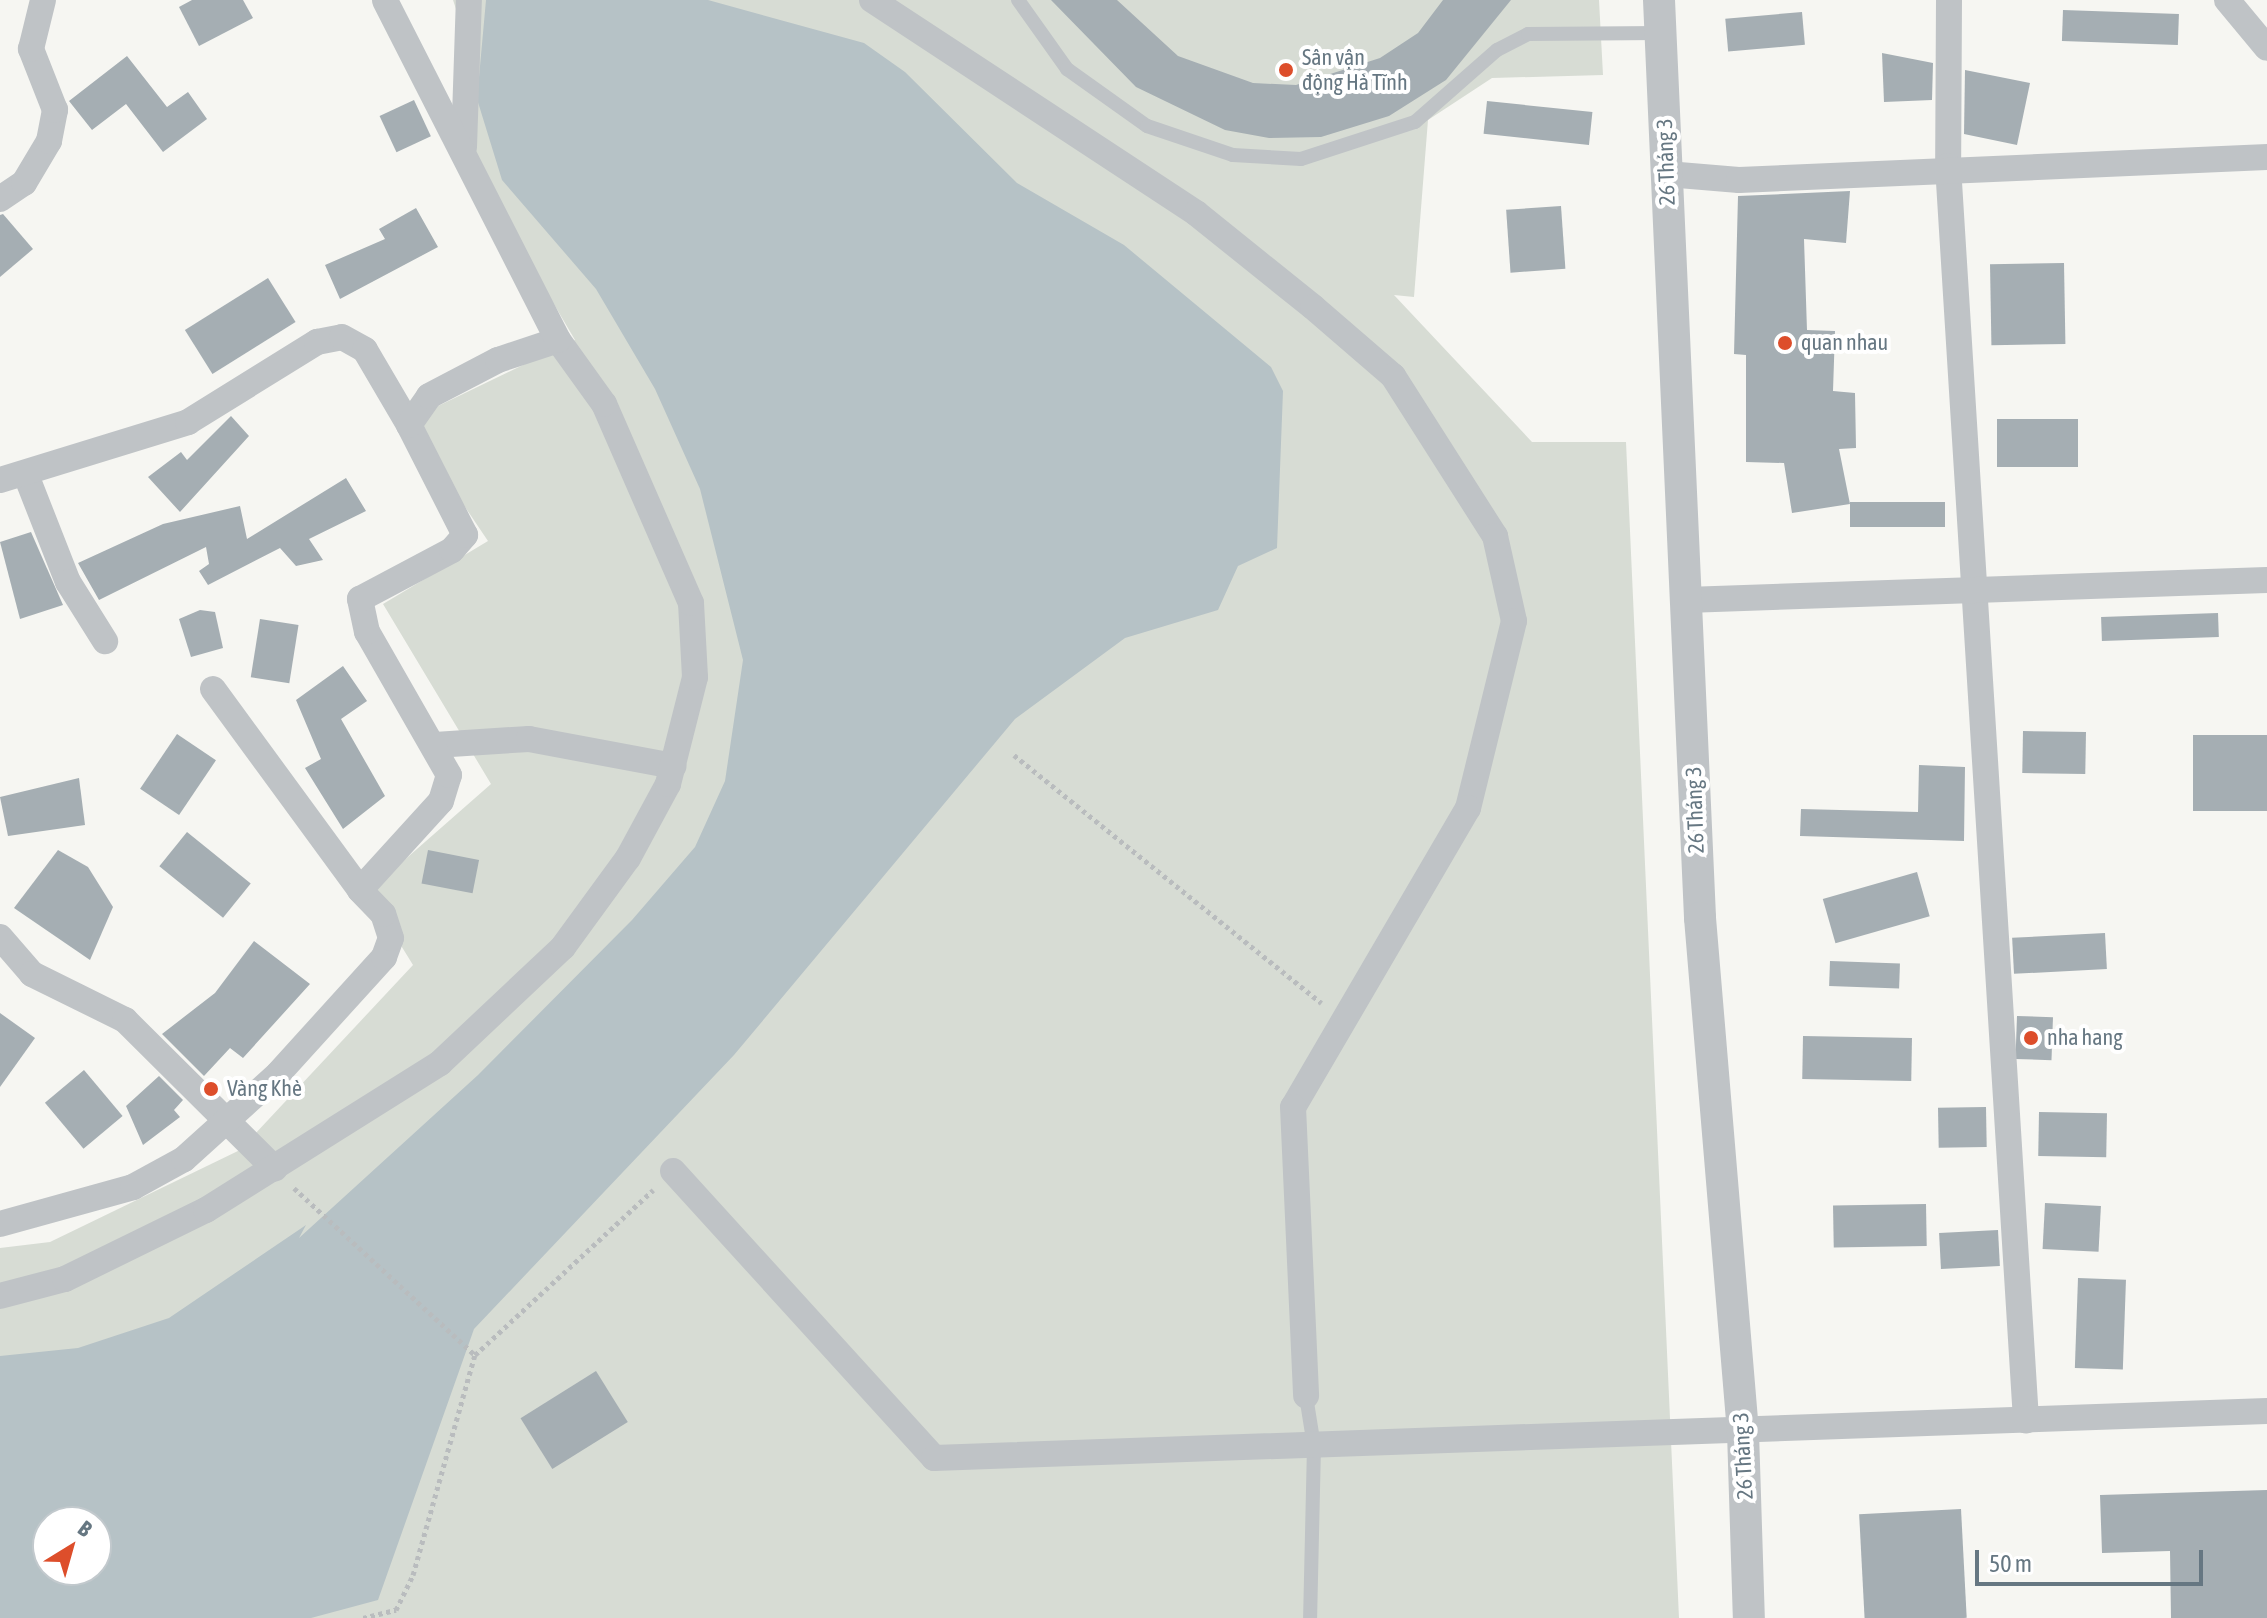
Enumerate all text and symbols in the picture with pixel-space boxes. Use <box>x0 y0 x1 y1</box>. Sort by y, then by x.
place label: Sân vận động Hà Tĩnh <box>1302 44 1408 96</box>
marker: Sân vận động Hà Tĩnh <box>1277 61 1295 79</box>
street label: 26 Tháng 3 <box>1651 118 1681 206</box>
place label: quan nhau <box>1801 330 1888 356</box>
marker: quan nhau <box>1776 334 1794 352</box>
street label: 26 Tháng 3 <box>1680 766 1710 854</box>
place label: nha hang <box>2047 1025 2123 1051</box>
marker: nha hang <box>2022 1029 2040 1047</box>
place label: Vàng Khè <box>227 1076 302 1102</box>
marker: Vàng Khè <box>202 1080 220 1098</box>
street label: 26 Tháng 3 <box>1728 1412 1758 1500</box>
north arrow <box>32 1506 112 1586</box>
text: B <box>73 1515 97 1542</box>
scale bar <box>1979 1534 2207 1584</box>
text: 50 m <box>1989 1550 2032 1577</box>

